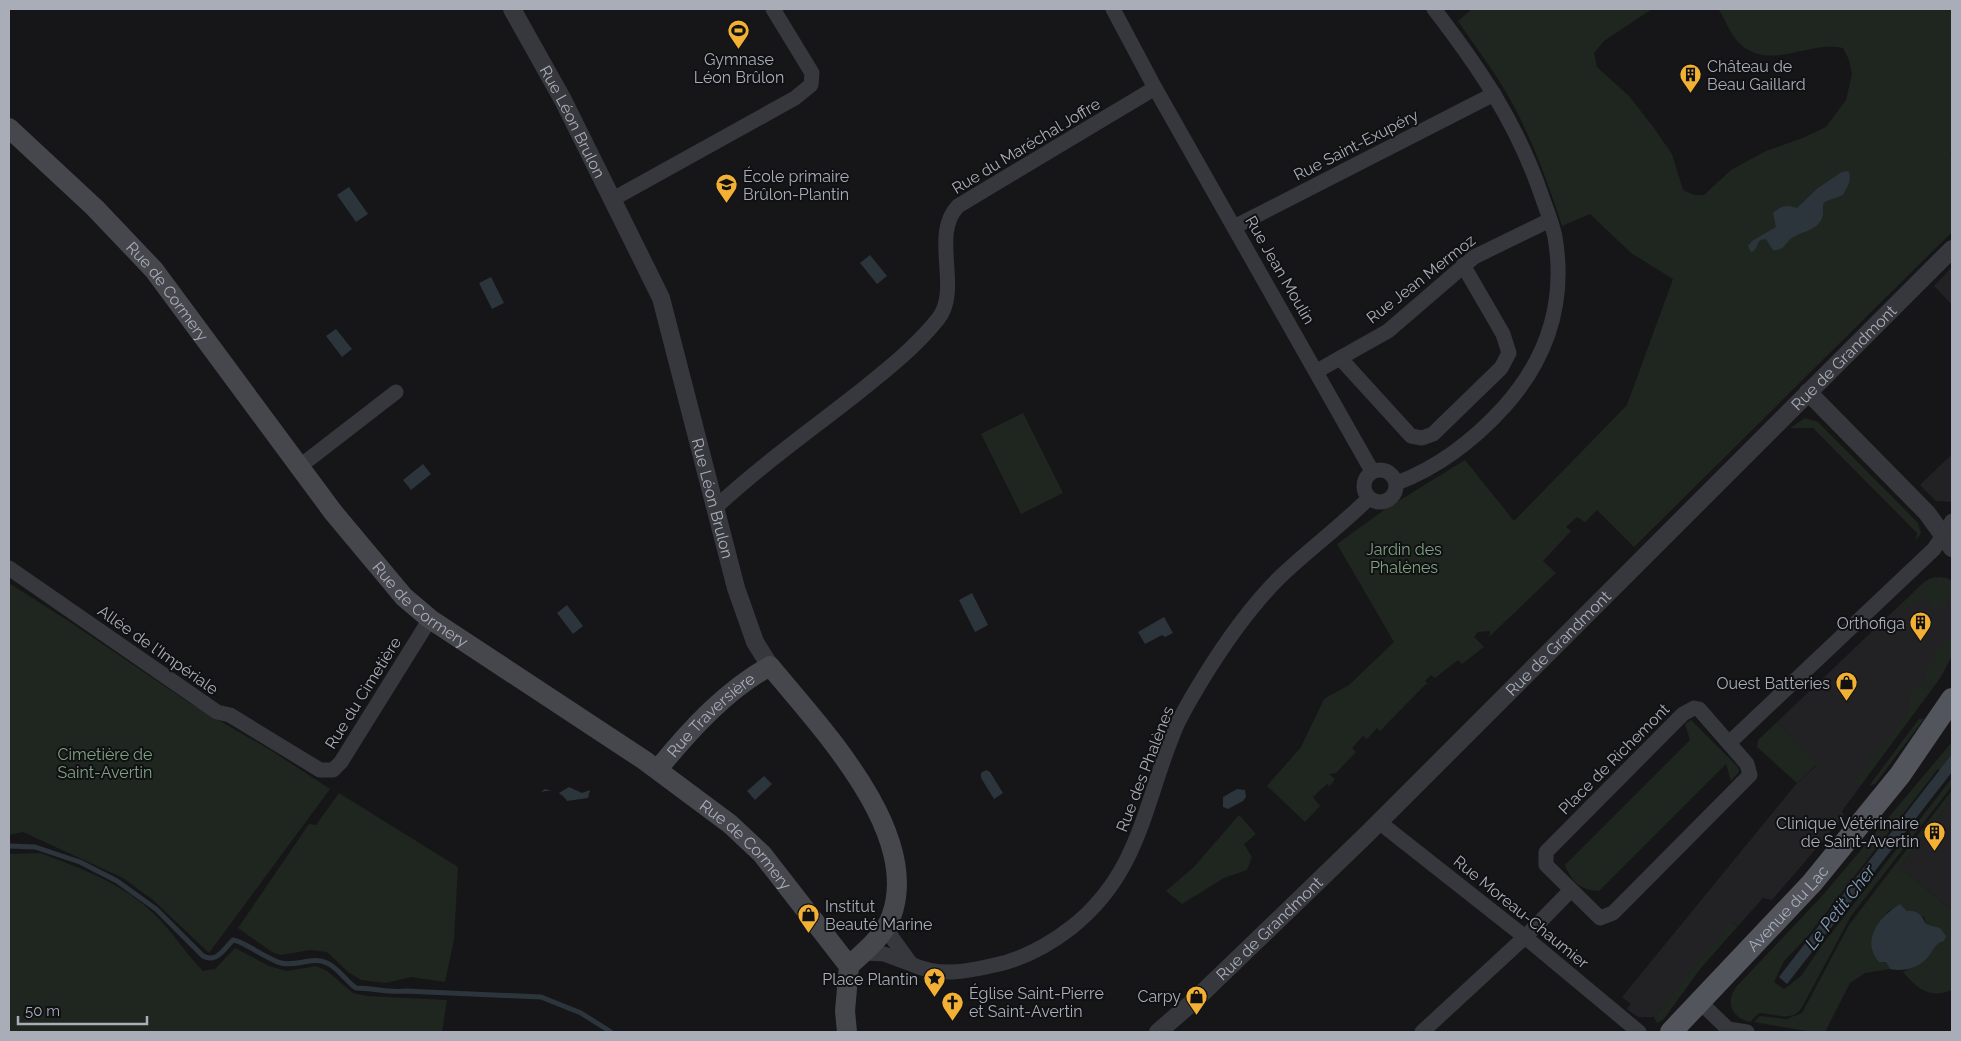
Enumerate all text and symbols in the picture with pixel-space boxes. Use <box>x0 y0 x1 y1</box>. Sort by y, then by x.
sports icon: Gymnase Léon Brûlon <box>727 18 751 49</box>
place label: Gymnase Léon Brûlon <box>694 50 784 87</box>
place label: Château de Beau Gaillard <box>1707 57 1806 94</box>
street label: Rue Léon Brulon <box>536 62 609 181</box>
building icon: Château de Beau Gaillard <box>1679 63 1703 94</box>
street label: Rue du Maréchal Joffre <box>948 94 1104 198</box>
street label: Rue Saint-Exupéry <box>1290 105 1422 185</box>
place label: École primaire Brûlon-Plantin <box>743 166 849 204</box>
school or university icon: École primaire Brûlon-Plantin <box>715 173 739 204</box>
street label: Rue Jean Moulin <box>1241 212 1319 328</box>
street label: Rue Jean Mermoz <box>1363 231 1479 327</box>
street label: Rue de Cormery <box>122 238 213 345</box>
street label: Rue de Grandmont <box>1787 300 1901 414</box>
street label: Rue Léon Brulon <box>688 436 737 561</box>
park label: Jardin des Phalènes <box>1366 540 1442 577</box>
street label: Rue de Cormery <box>369 558 472 651</box>
street label: Rue de Grandmont <box>1501 586 1615 700</box>
street label: Allée de l'Impériale <box>94 601 222 699</box>
building icon: Orthofiga <box>1909 611 1933 642</box>
place label: Orthofiga <box>1837 614 1905 633</box>
street label: Rue du Cimetière <box>321 634 405 752</box>
street label: Rue Traversière <box>663 669 758 761</box>
shop icon: Ouest Batteries <box>1834 671 1858 702</box>
place label: Ouest Batteries <box>1716 674 1830 693</box>
street label: Place de Richemont <box>1555 699 1674 818</box>
street label: Rue des Phalènes <box>1112 703 1178 834</box>
park label: Cimetière de Saint-Avertin <box>58 745 152 782</box>
street label: Rue de Cormery <box>696 795 796 894</box>
place label: Clinique Vétérinaire de Saint-Avertin <box>1776 814 1919 851</box>
building icon: Clinique Vétérinaire de Saint-Avertin <box>1923 820 1947 851</box>
street label: Rue Moreau-Chaumier <box>1450 852 1593 973</box>
water label: Le Petit Cher <box>1800 860 1880 953</box>
street label: Avenue du Lac <box>1743 861 1832 955</box>
street label: Rue de Grandmont <box>1212 872 1327 984</box>
place label: Institut Beauté Marine <box>825 897 932 934</box>
shop icon: Institut Beauté Marine <box>797 903 821 934</box>
place icon: Place Plantin <box>922 967 946 998</box>
place label: Place Plantin <box>822 970 918 989</box>
place label: Église Saint-Pierre et Saint-Avertin <box>969 983 1104 1021</box>
shop icon: Carpy <box>1185 984 1209 1015</box>
place label: Carpy <box>1137 987 1181 1006</box>
church icon: Église Saint-Pierre et Saint-Avertin <box>941 990 965 1021</box>
scale bar <box>18 994 146 1026</box>
text: 50 m <box>25 1002 60 1020</box>

